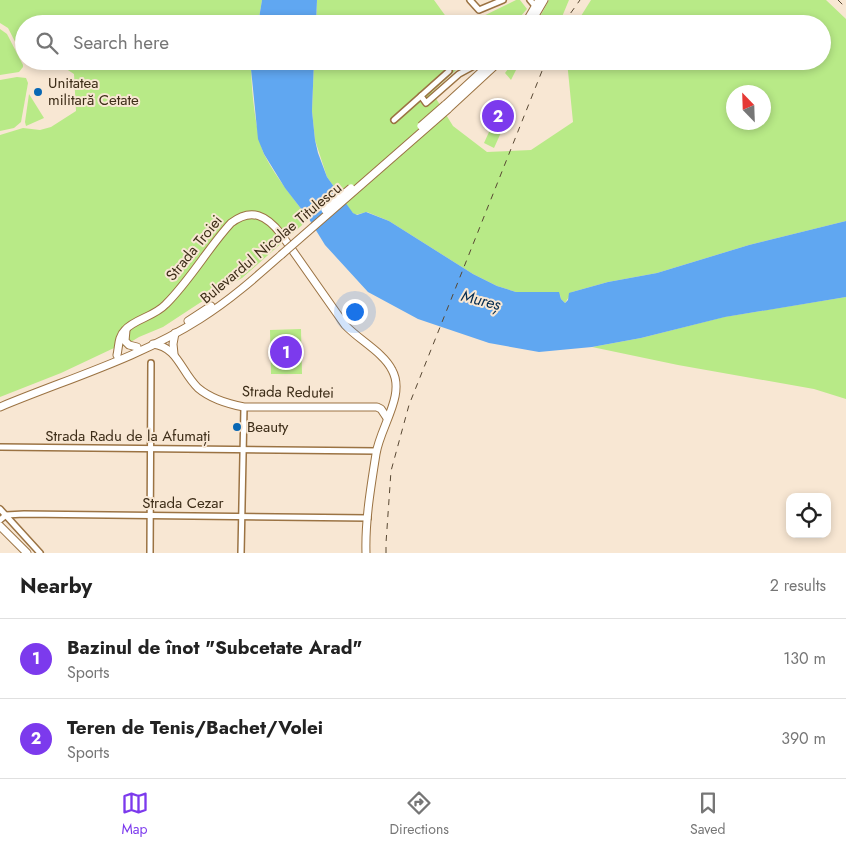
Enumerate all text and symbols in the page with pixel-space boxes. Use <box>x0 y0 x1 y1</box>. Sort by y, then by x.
search box <box>15 15 831 70</box>
icon: search <box>33 29 61 57</box>
text: Search here <box>73 29 169 56</box>
place label: Unitatea militară Cetate <box>48 72 139 111</box>
north arrow <box>726 85 771 130</box>
marker: Unitatea militară Cetate <box>32 86 44 98</box>
pin: 2 <box>482 97 514 135</box>
street label: Bulevardul Nicolae Titulescu <box>195 177 347 309</box>
street label: Strada Troiei <box>161 210 227 286</box>
water label: Mureș <box>459 284 504 316</box>
your location <box>342 299 368 325</box>
pin: 1 <box>270 333 302 371</box>
street label: Strada Redutei <box>242 380 334 404</box>
place label: Beauty <box>247 416 289 438</box>
marker: Beauty <box>231 421 243 433</box>
street label: Strada Radu de la Afumați <box>45 425 211 447</box>
street label: Strada Cezar <box>142 492 225 514</box>
map controls <box>786 493 831 538</box>
button: locate <box>786 493 831 538</box>
text: Nearby <box>20 571 92 601</box>
text: 2 results <box>770 574 826 597</box>
text: Bazinul de înot "Subcetate Arad" <box>67 634 362 661</box>
text: 1 <box>32 647 40 670</box>
text: 130 m <box>783 647 826 670</box>
text: Sports <box>67 661 109 684</box>
text: Teren de Tenis/Bachet/Volei <box>67 714 323 741</box>
text: 2 <box>31 727 41 750</box>
text: 390 m <box>781 727 826 750</box>
text: Sports <box>67 741 109 764</box>
tab: Map <box>121 789 149 839</box>
tab: Directions <box>390 789 449 839</box>
tab: Saved <box>690 789 725 839</box>

